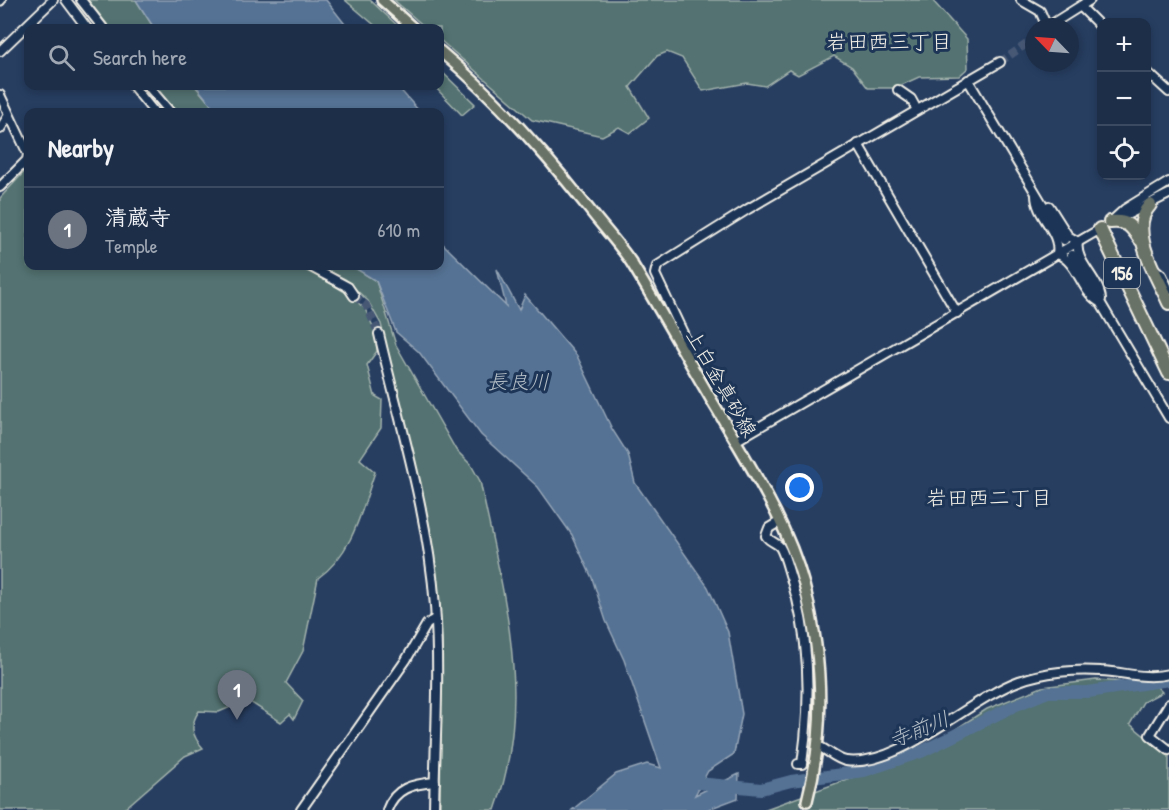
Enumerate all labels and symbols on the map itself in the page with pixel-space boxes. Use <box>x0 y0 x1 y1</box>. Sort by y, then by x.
north arrow <box>1025 18 1079 72</box>
district label: 岩田西三丁目 <box>826 27 952 56</box>
road number: 156 <box>1104 258 1140 288</box>
street label: 上白金真砂線 <box>680 324 764 442</box>
water label: 長良川 <box>487 367 550 396</box>
your location <box>785 473 814 502</box>
district label: 岩田西二丁目 <box>926 483 1052 512</box>
pin: 1 <box>218 670 256 720</box>
water label: 寺前川 <box>884 704 954 754</box>

